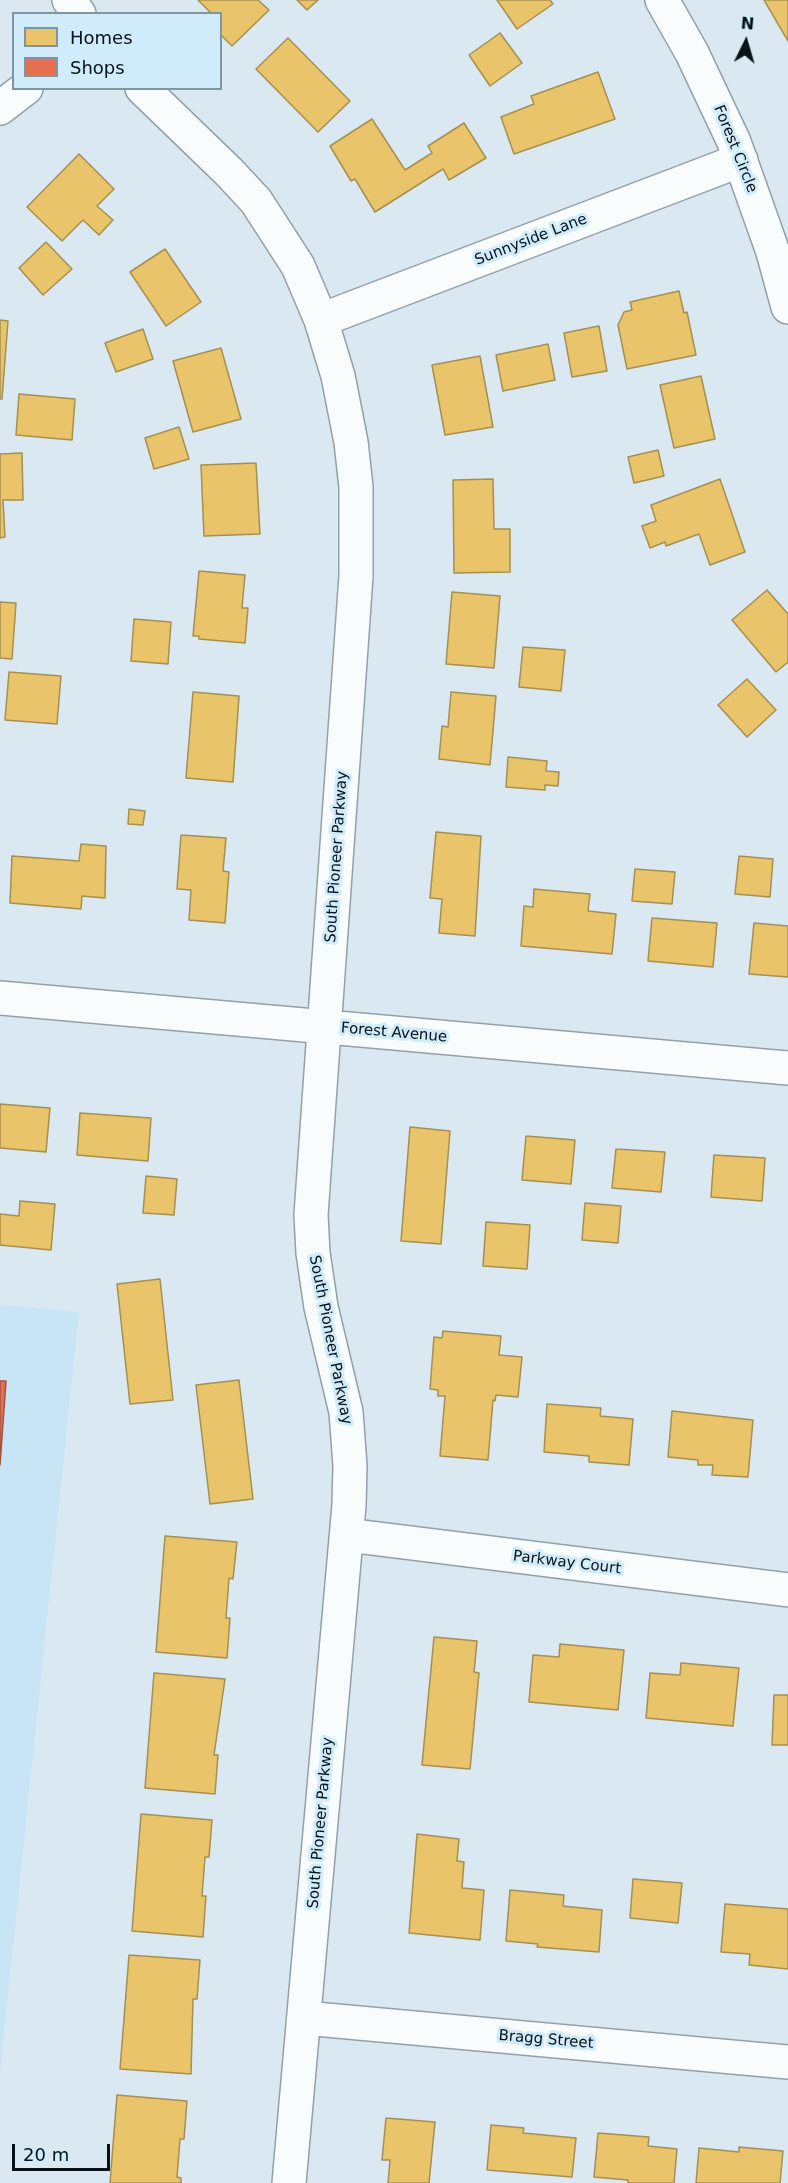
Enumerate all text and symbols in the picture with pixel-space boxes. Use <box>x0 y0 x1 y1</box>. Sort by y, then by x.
legend <box>12 12 222 90</box>
north arrow <box>716 12 776 72</box>
text: N <box>740 14 755 34</box>
text: Homes <box>70 27 133 48</box>
text: Shops <box>70 57 125 78</box>
street label: Forest Circle <box>709 103 761 195</box>
street label: Sunnyside Lane <box>472 210 590 270</box>
street label: South Pioneer Parkway <box>322 771 352 943</box>
street label: Forest Avenue <box>340 1019 448 1047</box>
street label: South Pioneer Parkway <box>305 1254 355 1426</box>
street label: Parkway Court <box>512 1547 622 1579</box>
street label: South Pioneer Parkway <box>305 1737 337 1909</box>
street label: Bragg Street <box>498 2027 594 2053</box>
scale bar <box>15 2132 112 2170</box>
text: 20 m <box>23 2144 69 2165</box>

